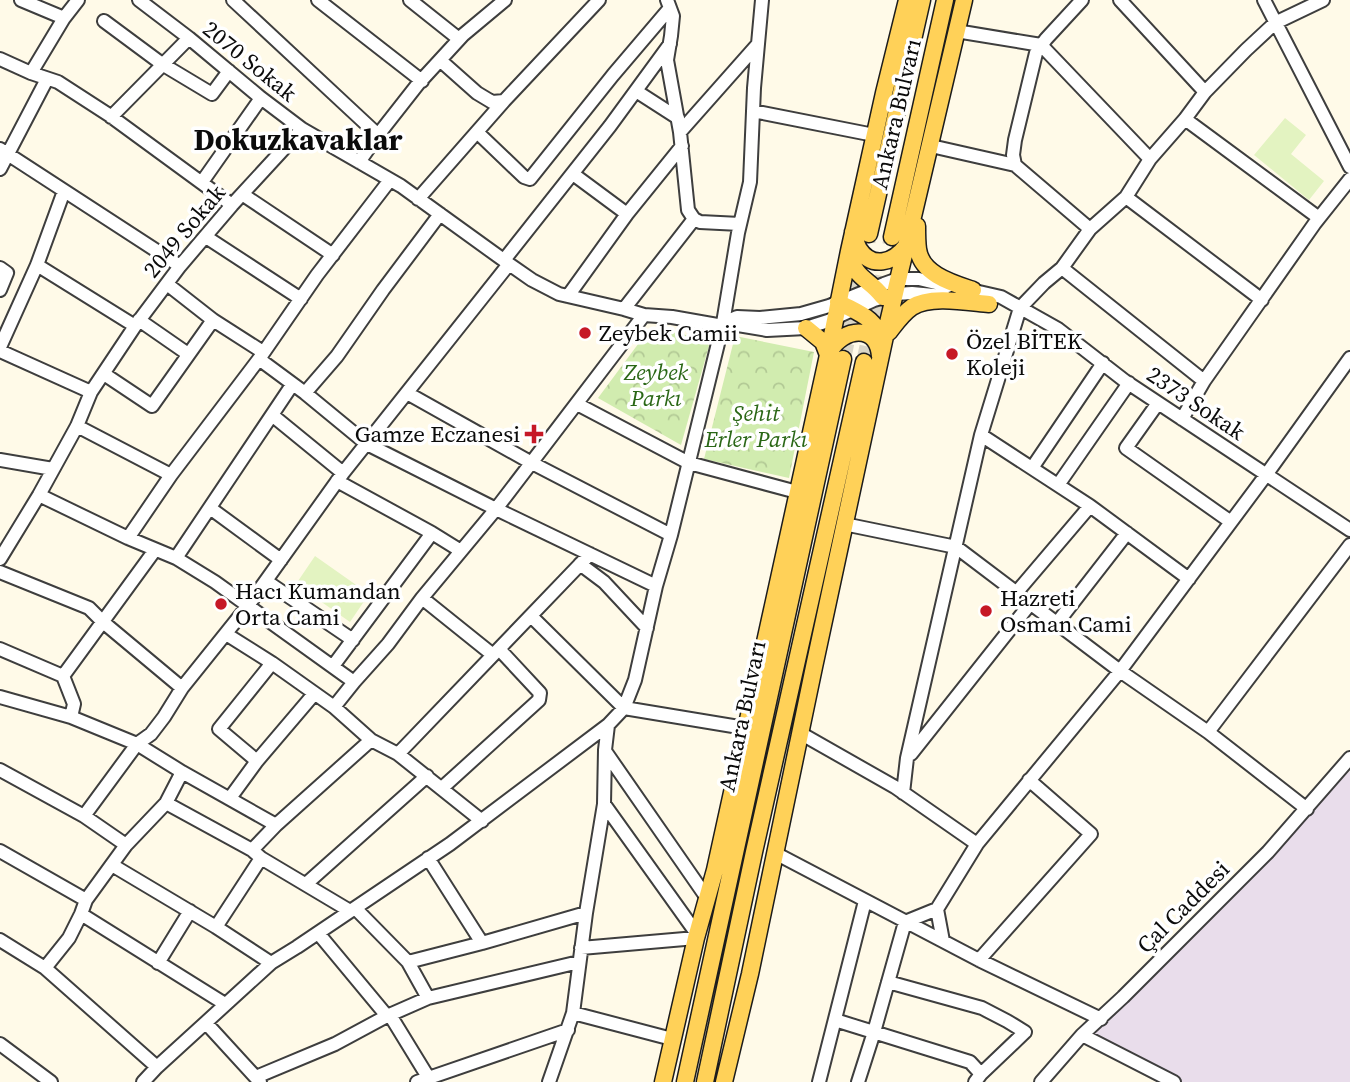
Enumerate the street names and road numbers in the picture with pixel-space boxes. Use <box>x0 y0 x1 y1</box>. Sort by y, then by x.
street label: 2070 Sokak <box>196 13 304 109</box>
street label: Ankara Bulvarı <box>863 36 929 192</box>
street label: 2049 Sokak <box>136 177 233 284</box>
street label: 2373 Sokak <box>1140 358 1252 448</box>
street label: Ankara Bulvarı <box>710 638 774 794</box>
street label: Çal Caddesi <box>1130 853 1237 960</box>

